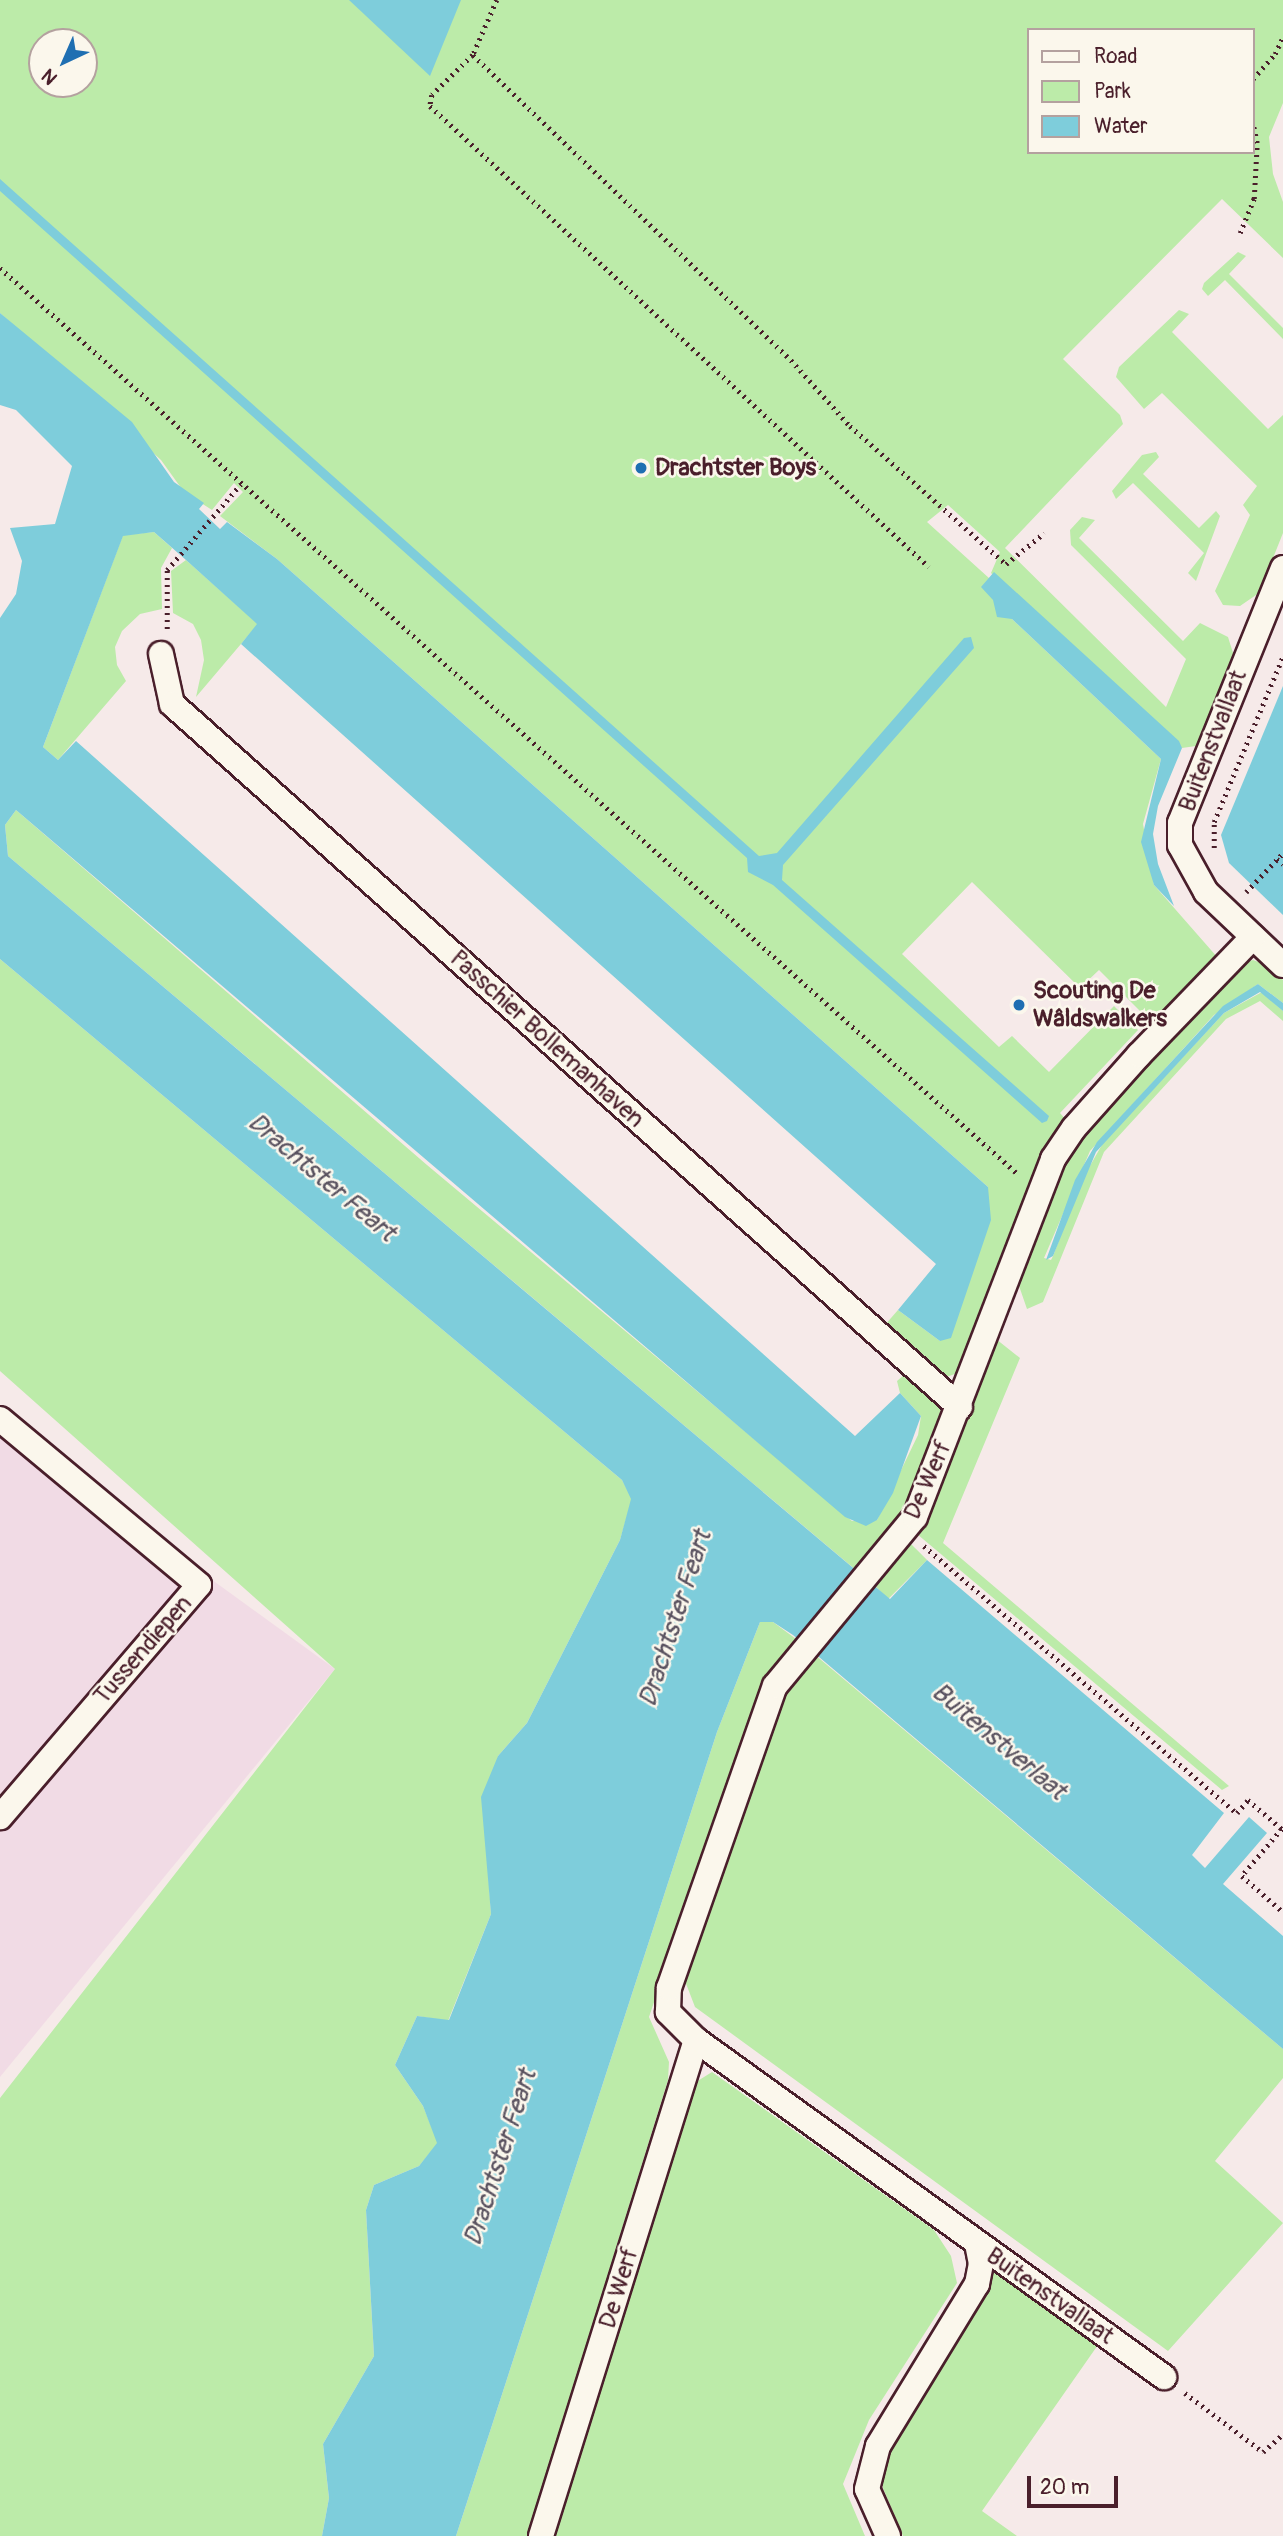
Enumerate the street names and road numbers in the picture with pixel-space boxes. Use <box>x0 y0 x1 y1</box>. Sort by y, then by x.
street label: Buitenstvallaat <box>1173 666 1253 816</box>
street label: Passchier Bollemanhaven <box>444 944 650 1134</box>
street label: De Werf <box>898 1436 958 1524</box>
street label: Tussendiepen <box>88 1590 198 1710</box>
street label: Buitenstvallaat <box>981 2241 1119 2351</box>
street label: De Werf <box>593 2244 645 2332</box>

